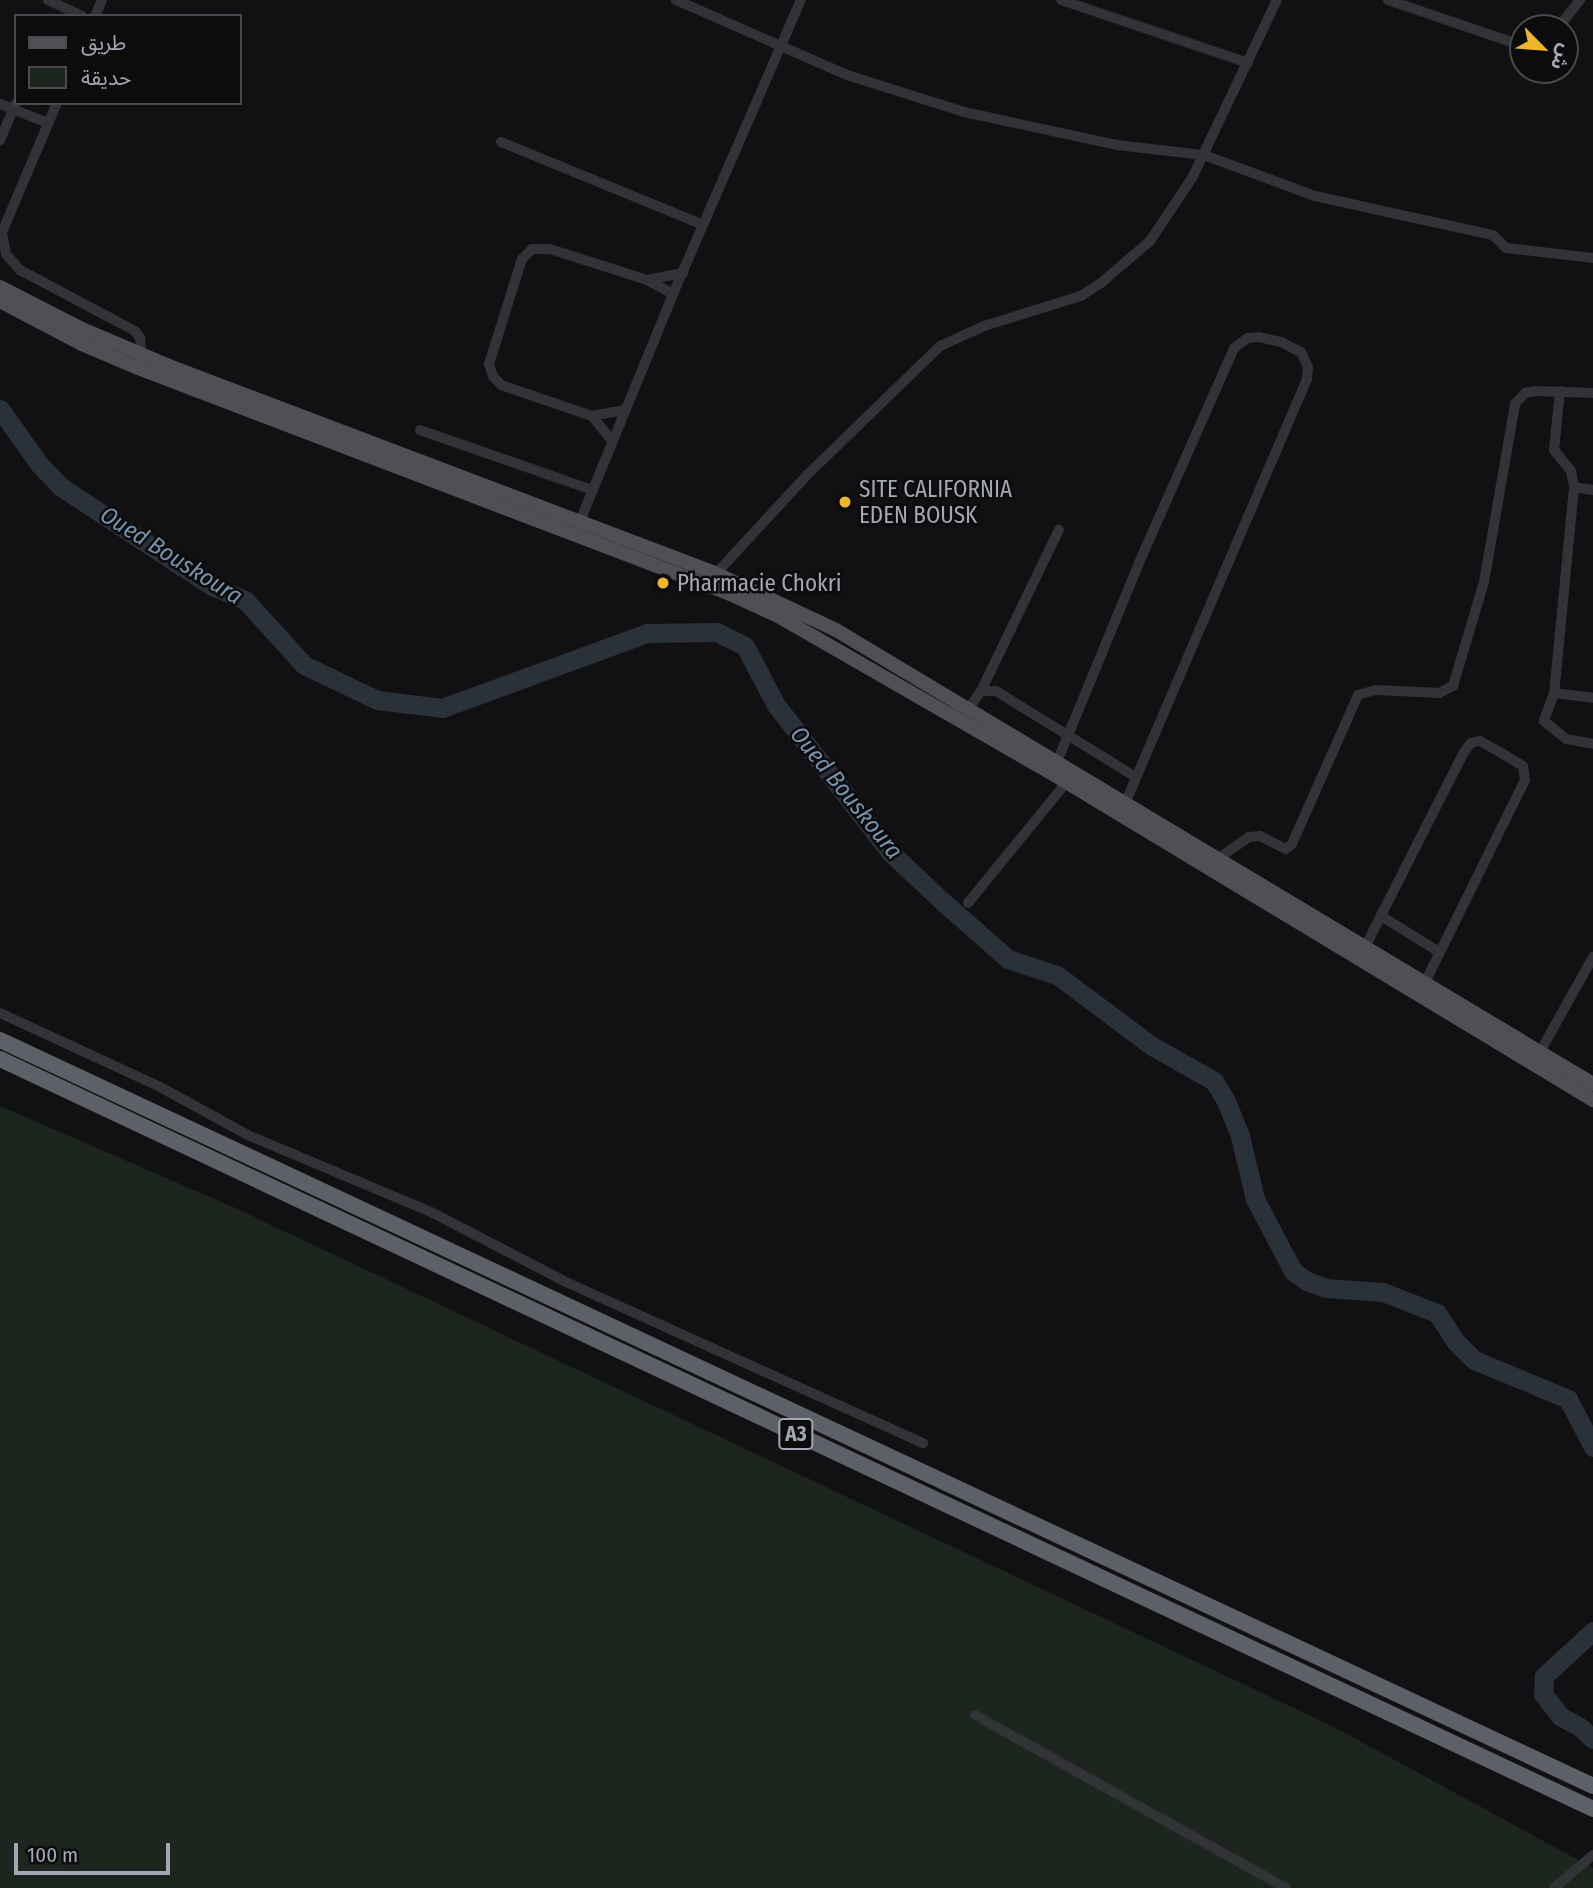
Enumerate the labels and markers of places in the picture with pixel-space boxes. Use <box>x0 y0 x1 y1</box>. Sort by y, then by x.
place label: SITE CALIFORNIA EDEN BOUSK <box>859 475 1012 529</box>
marker: SITE CALIFORNIA EDEN BOUSK <box>837 494 853 510</box>
place label: Pharmacie Chokri <box>677 569 842 597</box>
marker: Pharmacie Chokri <box>655 575 671 591</box>

